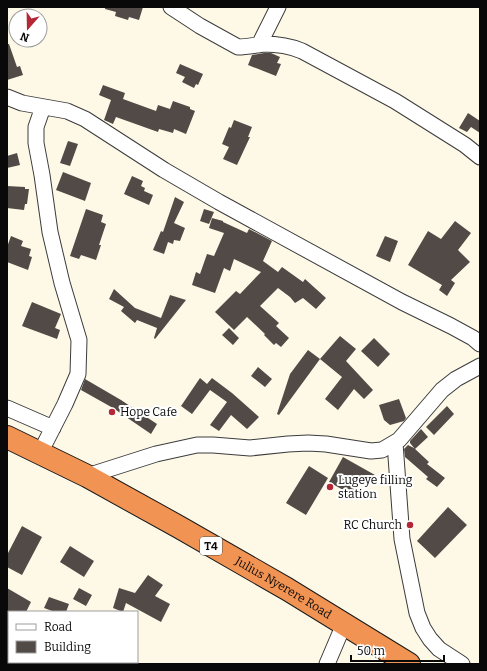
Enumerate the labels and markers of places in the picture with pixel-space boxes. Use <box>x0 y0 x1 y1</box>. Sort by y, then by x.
place label: Hope Cafe <box>120 405 177 419</box>
marker: Hope Cafe <box>107 407 117 417</box>
place label: Lugeye filling station <box>338 473 413 501</box>
marker: Lugeye filling station <box>325 482 335 492</box>
place label: RC Church <box>343 518 403 532</box>
marker: RC Church <box>405 520 415 530</box>

